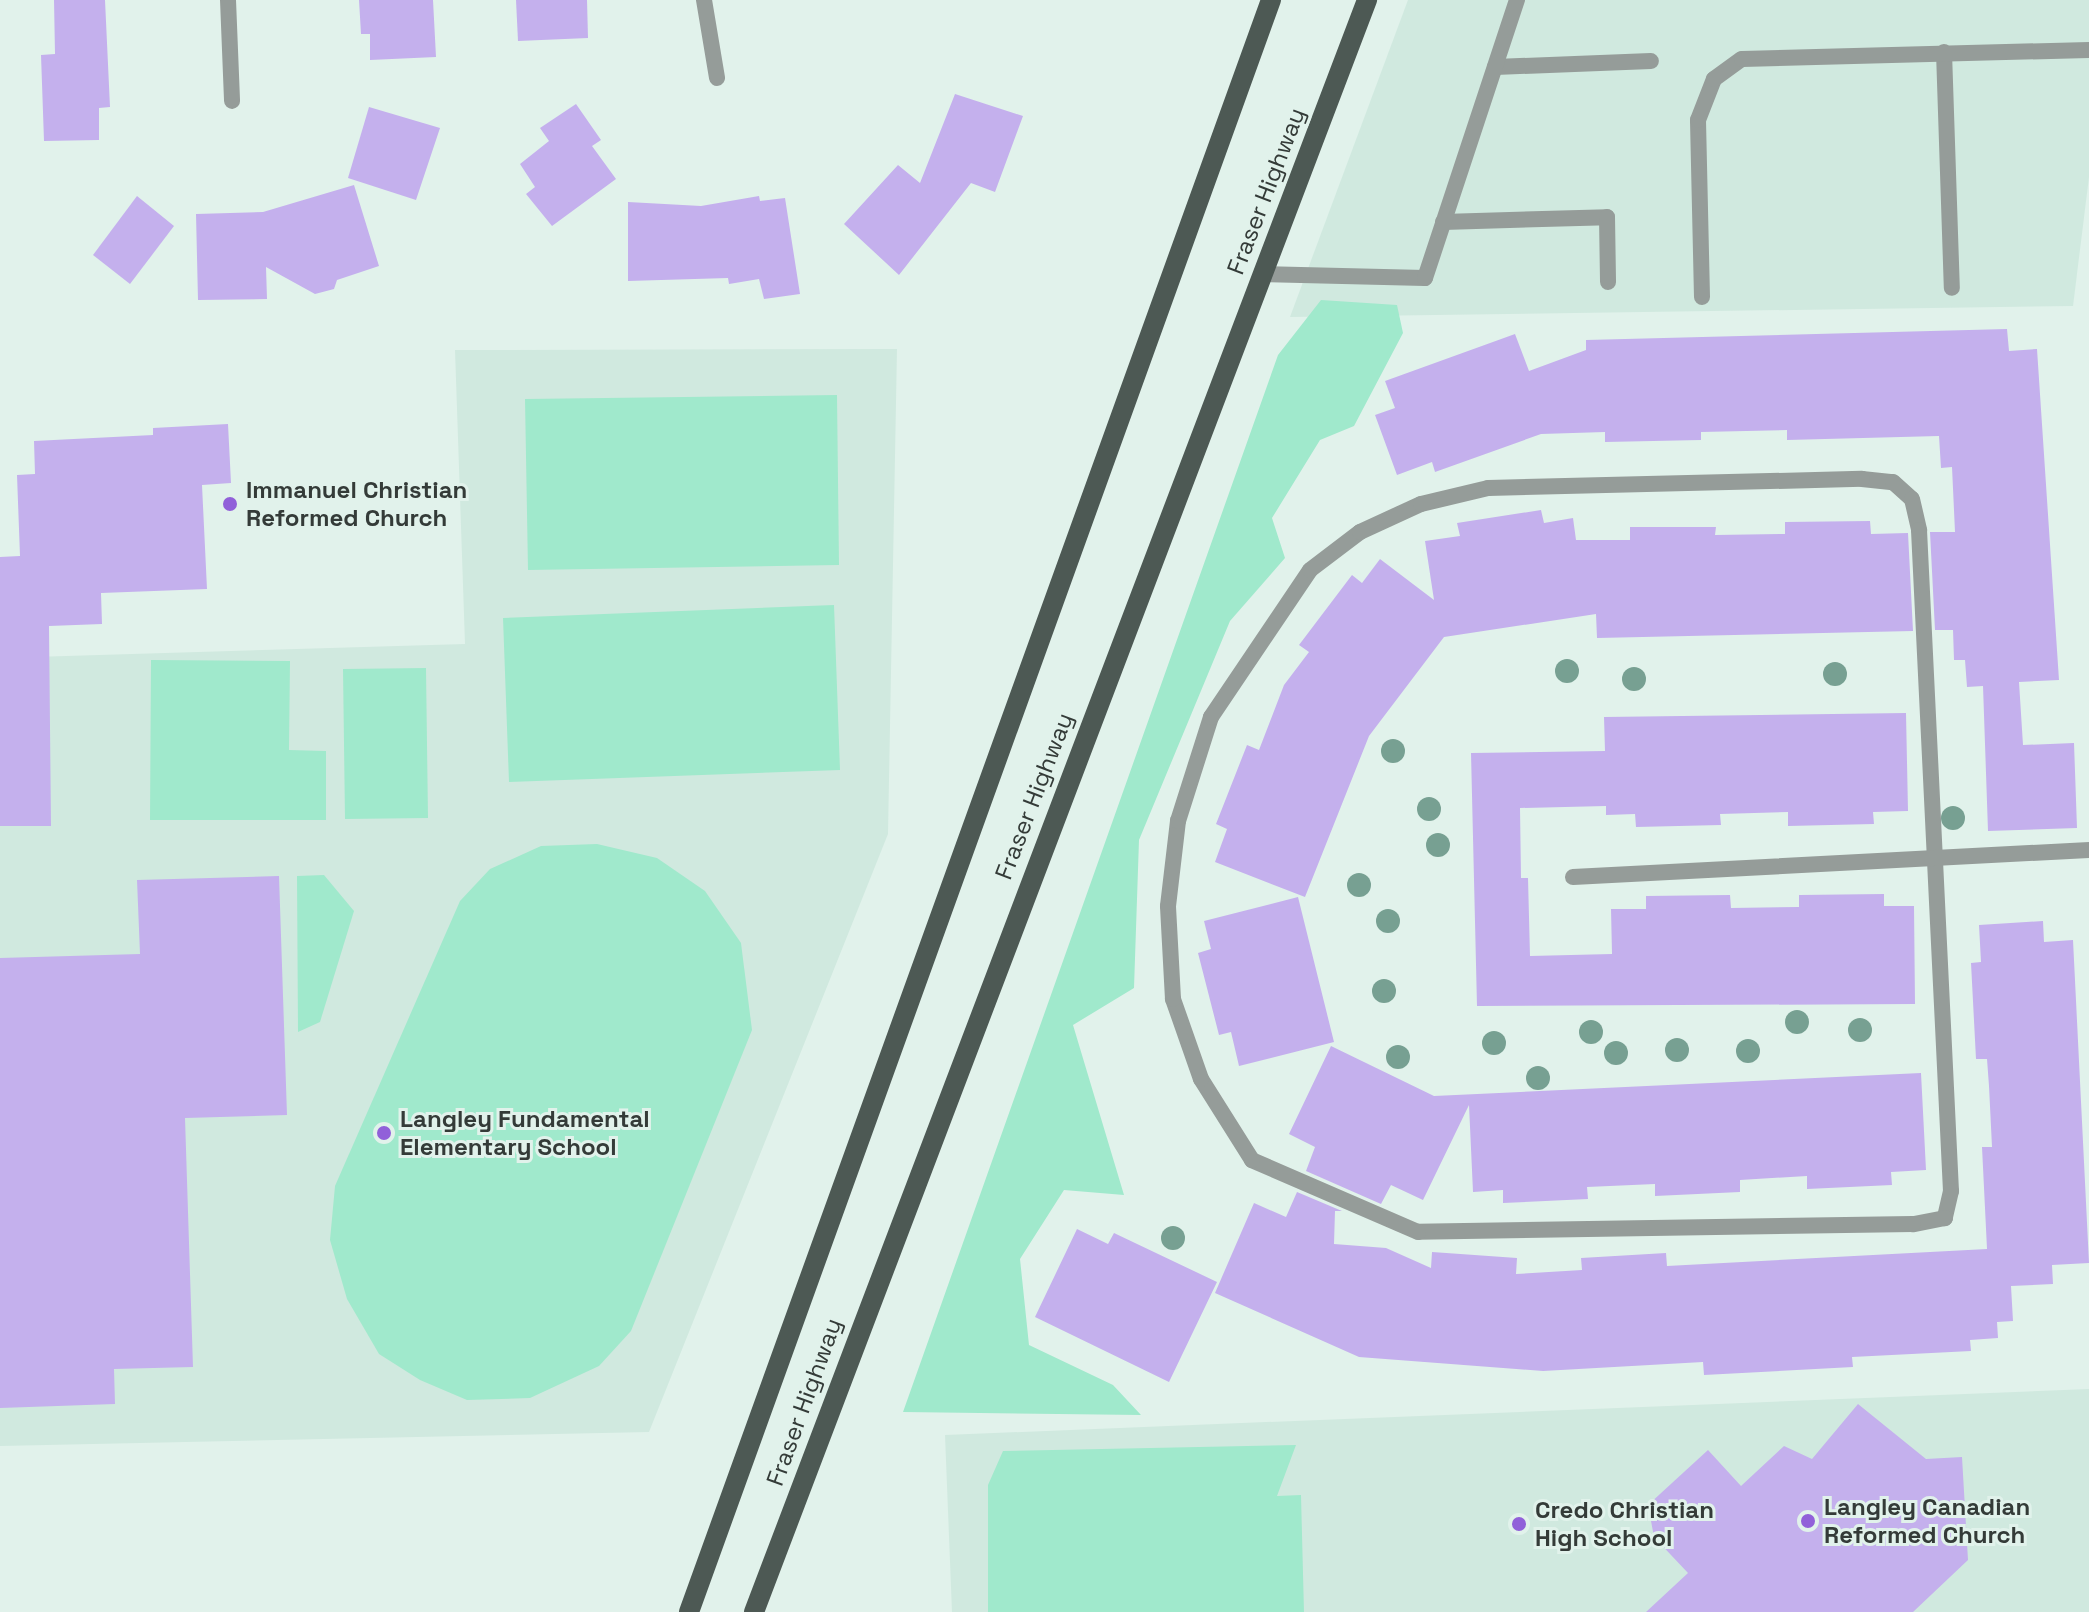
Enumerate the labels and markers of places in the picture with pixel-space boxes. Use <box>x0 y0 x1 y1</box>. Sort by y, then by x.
place label: Immanuel Christian Reformed Church <box>246 476 467 532</box>
marker: Immanuel Christian Reformed Church <box>221 495 239 513</box>
place label: Langley Fundamental Elementary School <box>400 1105 650 1161</box>
marker: Langley Fundamental Elementary School <box>375 1124 393 1142</box>
place label: Langley Canadian Reformed Church <box>1824 1493 2030 1549</box>
place label: Credo Christian High School <box>1535 1496 1714 1552</box>
marker: Langley Canadian Reformed Church <box>1799 1512 1817 1530</box>
marker: Credo Christian High School <box>1510 1515 1528 1533</box>

